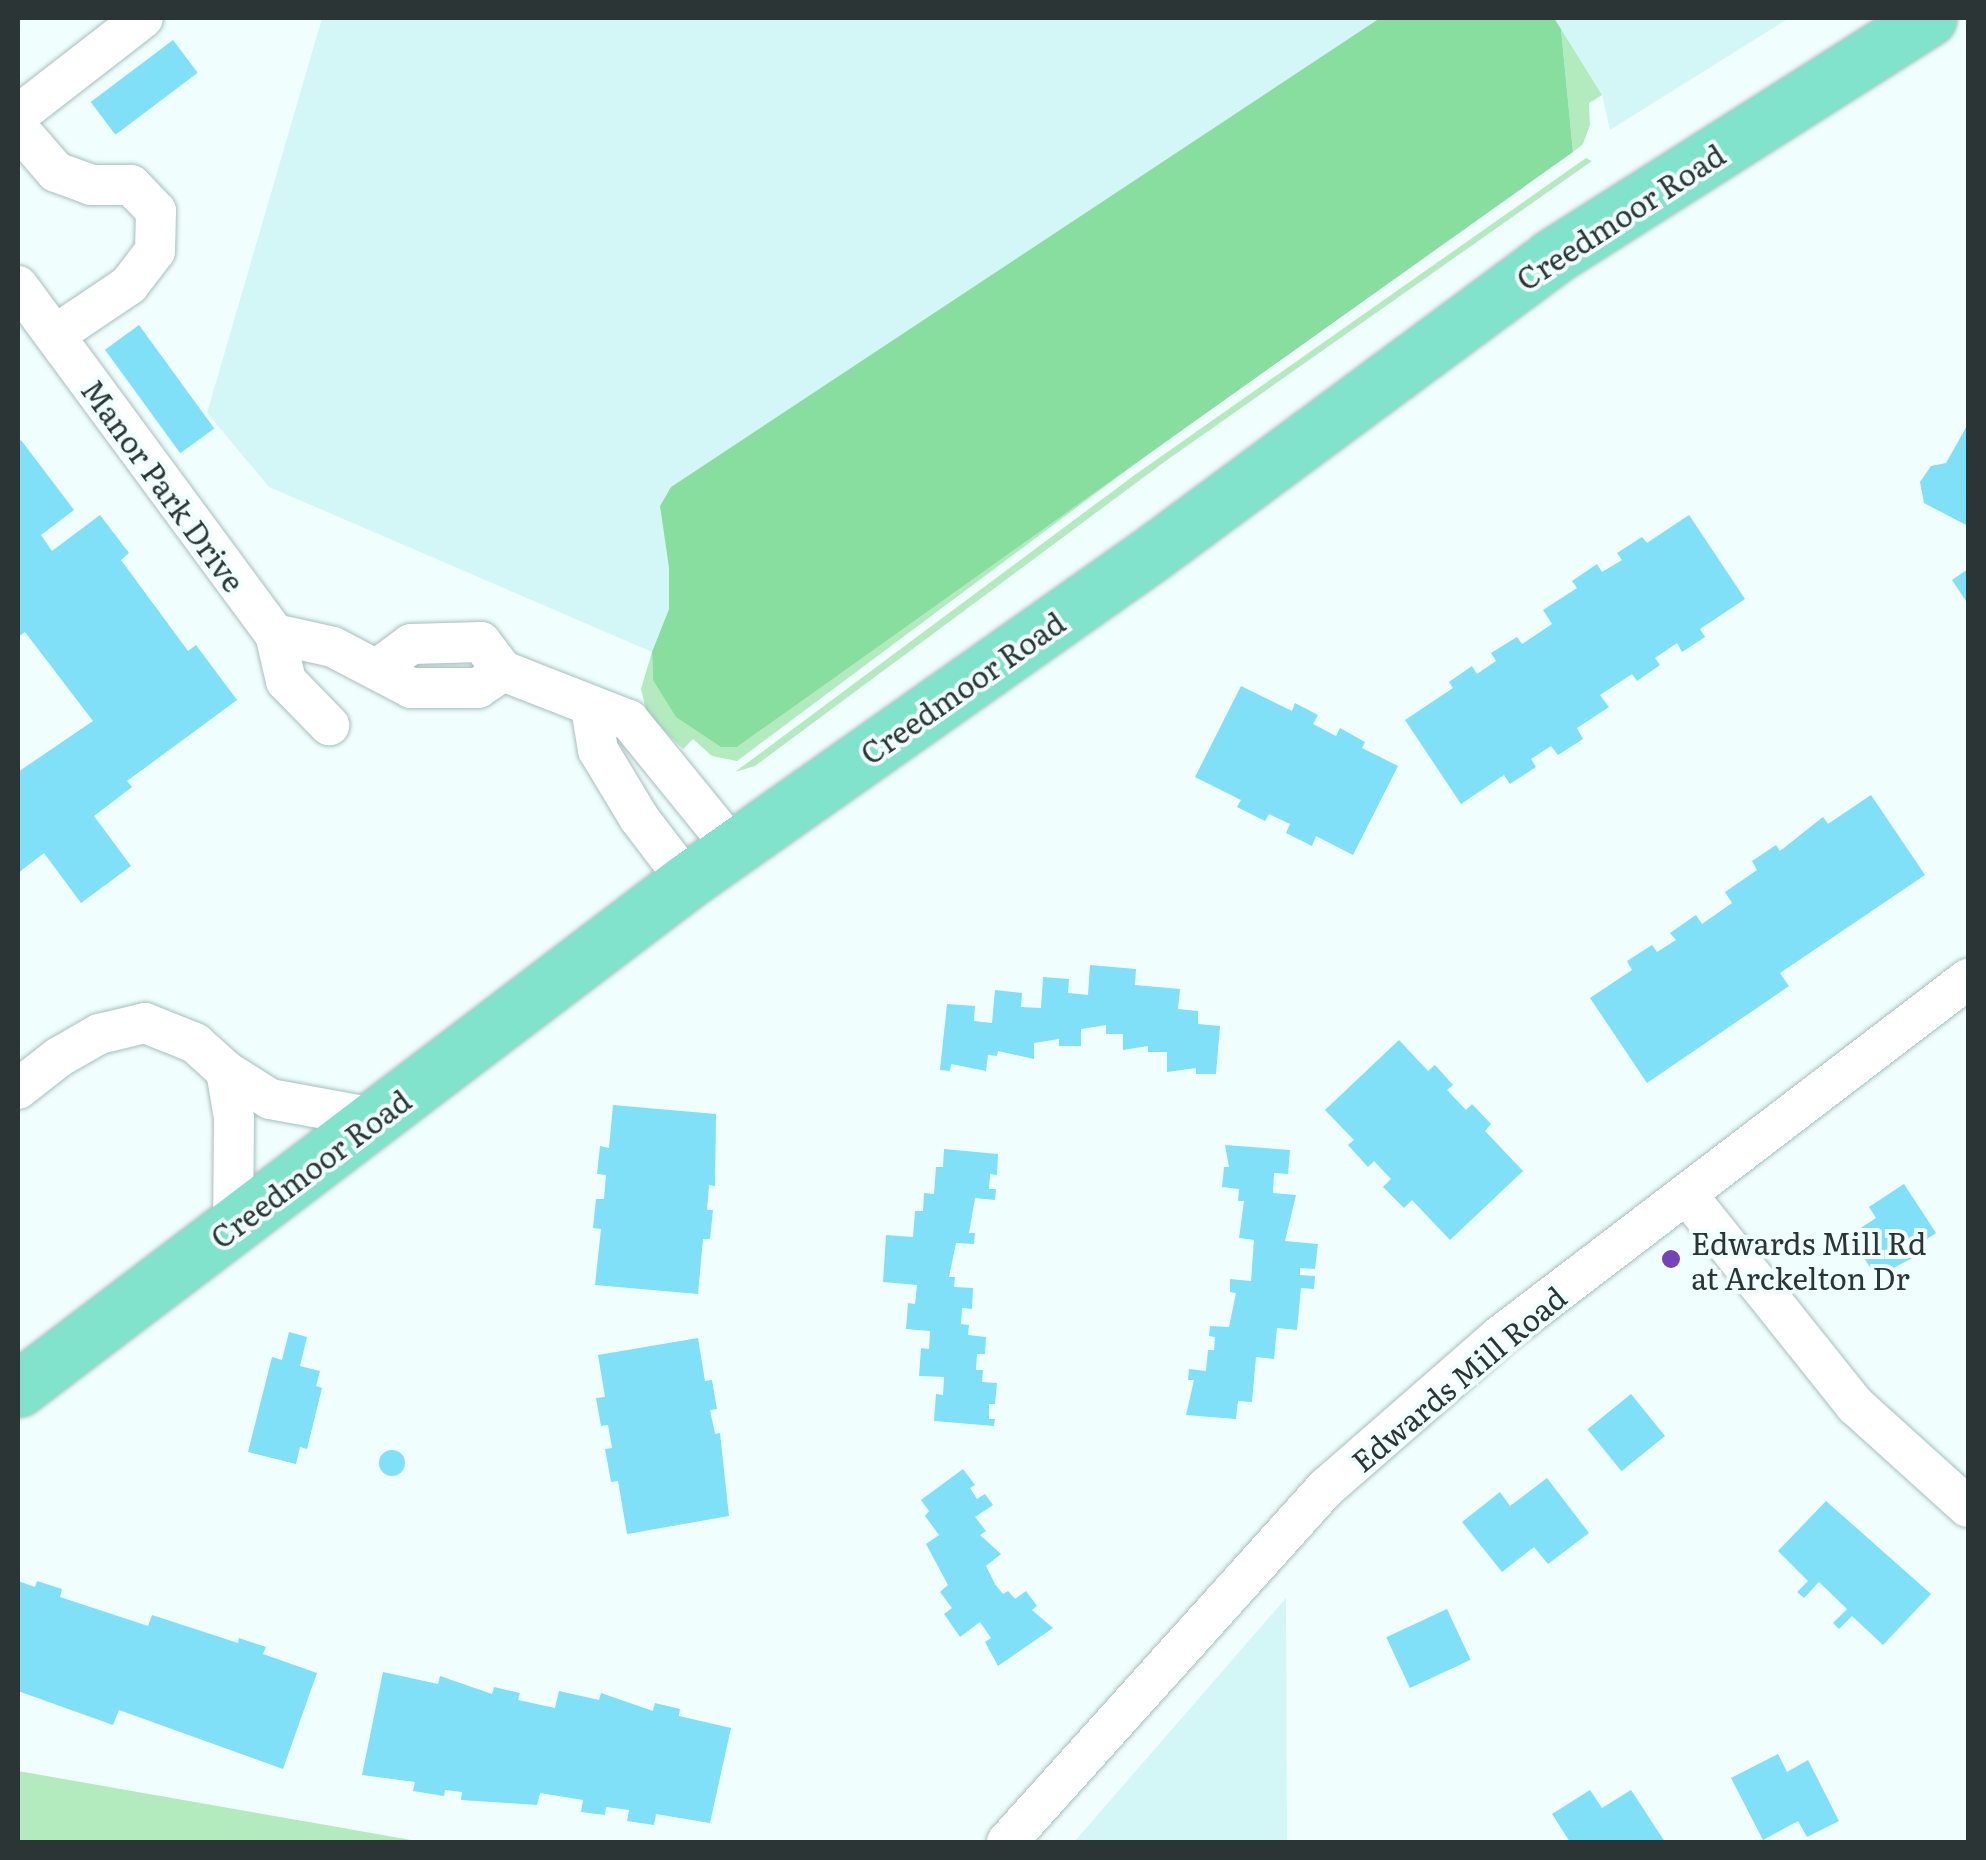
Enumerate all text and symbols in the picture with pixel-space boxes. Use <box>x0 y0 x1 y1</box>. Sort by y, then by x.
street label: Creedmoor Road <box>1509 135 1731 297</box>
street label: Manor Park Drive <box>75 372 253 598</box>
street label: Creedmoor Road <box>853 603 1071 771</box>
street label: Creedmoor Road <box>203 1081 417 1255</box>
place label: Edwards Mill Rd at Arckelton Dr <box>1691 1224 1926 1294</box>
marker: Edwards Mill Rd at Arckelton Dr <box>1660 1248 1682 1270</box>
street label: Edwards Mill Road <box>1343 1278 1573 1478</box>

